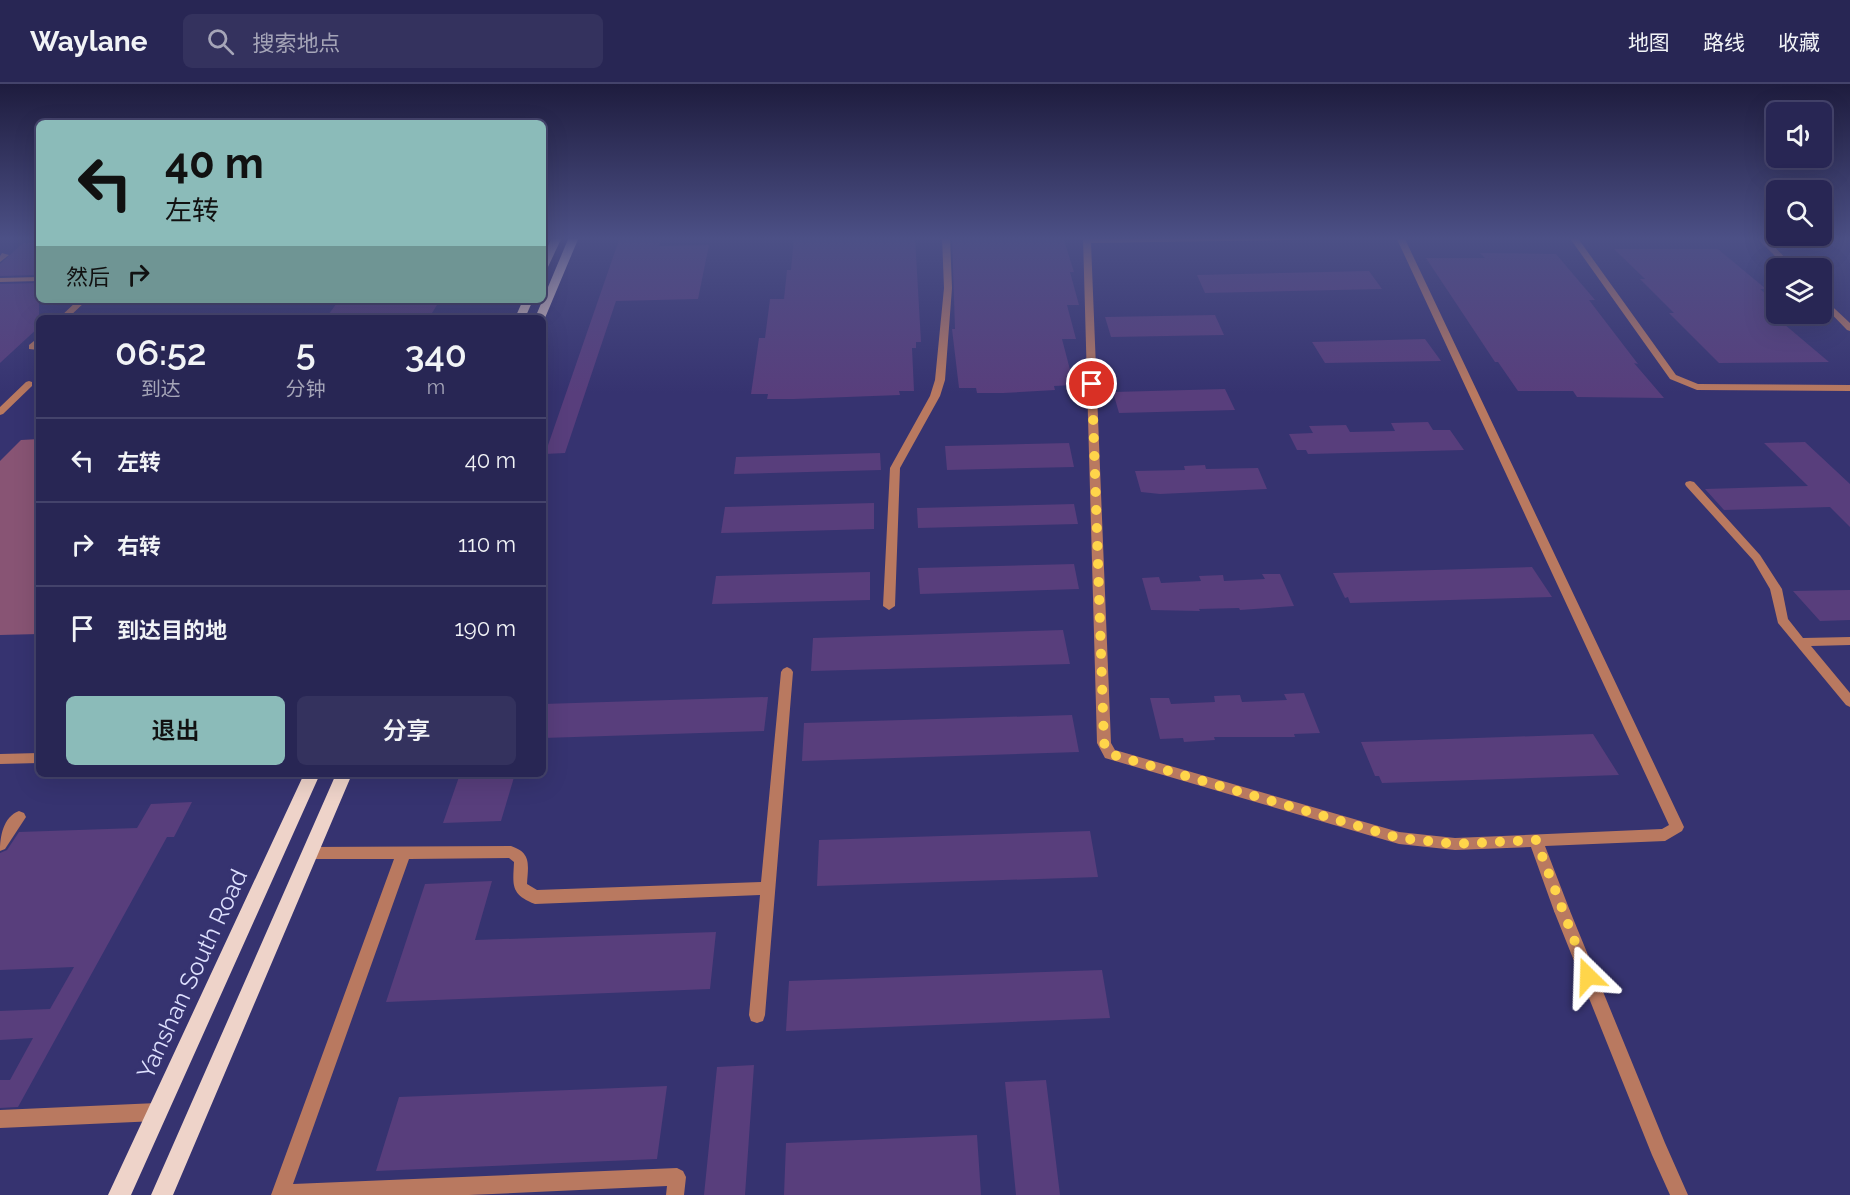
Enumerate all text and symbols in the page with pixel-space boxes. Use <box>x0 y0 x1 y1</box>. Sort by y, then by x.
search box <box>183 14 603 68</box>
text: Waylane <box>30 25 147 58</box>
icon: search <box>204 25 237 58</box>
text: 搜索地点 <box>252 30 340 56</box>
text: 地图 <box>1628 30 1670 55</box>
text: 路线 <box>1703 30 1745 55</box>
text: 收藏 <box>1778 30 1820 55</box>
map controls <box>1766 102 1832 324</box>
button: sound <box>1766 102 1832 168</box>
text: 40 m <box>165 139 264 188</box>
icon: left <box>66 144 144 222</box>
button: search <box>1766 180 1832 246</box>
text: 左转 <box>165 195 219 226</box>
icon: right <box>122 258 155 291</box>
button: layers <box>1766 258 1832 324</box>
text: 然后 <box>66 264 110 290</box>
text: 06:52 <box>115 331 207 373</box>
text: 5 <box>296 331 316 373</box>
text: 340 <box>405 333 467 375</box>
pin <box>1066 358 1117 409</box>
icon: arrive <box>1075 367 1108 400</box>
text: m <box>427 375 445 399</box>
text: 到达 <box>141 377 181 401</box>
text: 分钟 <box>286 377 326 401</box>
icon: left <box>66 444 99 477</box>
text: 40 m <box>465 447 516 473</box>
text: 左转 <box>117 449 161 475</box>
icon: right <box>66 528 99 561</box>
text: 110 m <box>458 531 516 557</box>
text: 右转 <box>117 533 161 559</box>
icon: arrive <box>66 612 99 645</box>
text: 190 m <box>454 615 516 641</box>
text: 到达目的地 <box>117 617 227 643</box>
button: 退出 <box>66 696 285 765</box>
button: 分享 <box>297 696 516 765</box>
street label: Yanshan South Road <box>131 864 253 1084</box>
position arrow <box>1556 944 1620 1008</box>

